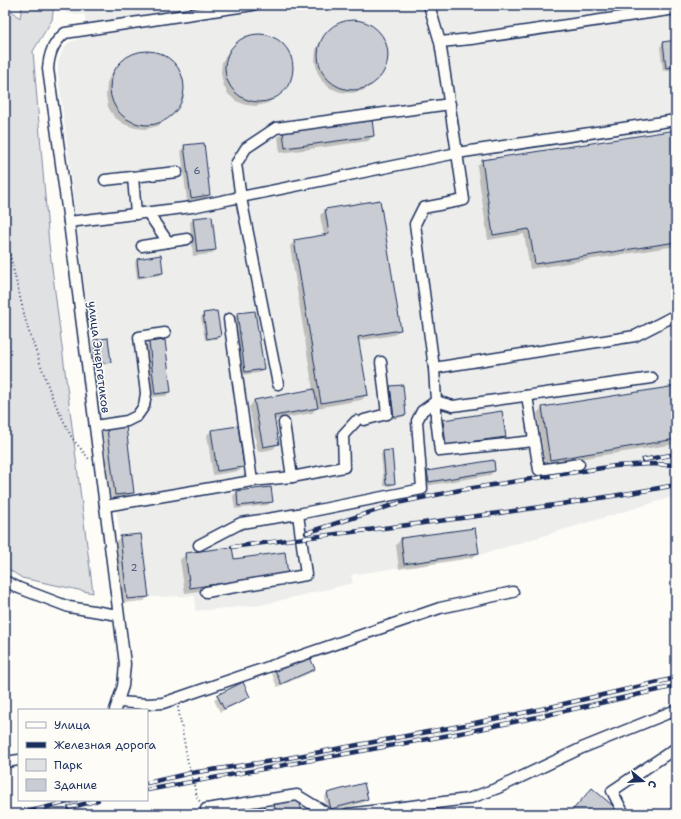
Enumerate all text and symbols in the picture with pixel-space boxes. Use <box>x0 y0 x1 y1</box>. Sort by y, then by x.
house number: 6 <box>194 164 201 177</box>
street label: улица Энергетиков <box>84 300 114 414</box>
house number: 2 <box>131 561 138 574</box>
legend <box>18 709 148 801</box>
text: Улица <box>54 717 91 733</box>
text: Железная дорога <box>54 737 157 753</box>
text: Парк <box>54 757 83 773</box>
north arrow <box>623 761 663 801</box>
text: Здание <box>54 777 98 793</box>
text: С <box>644 778 660 790</box>

